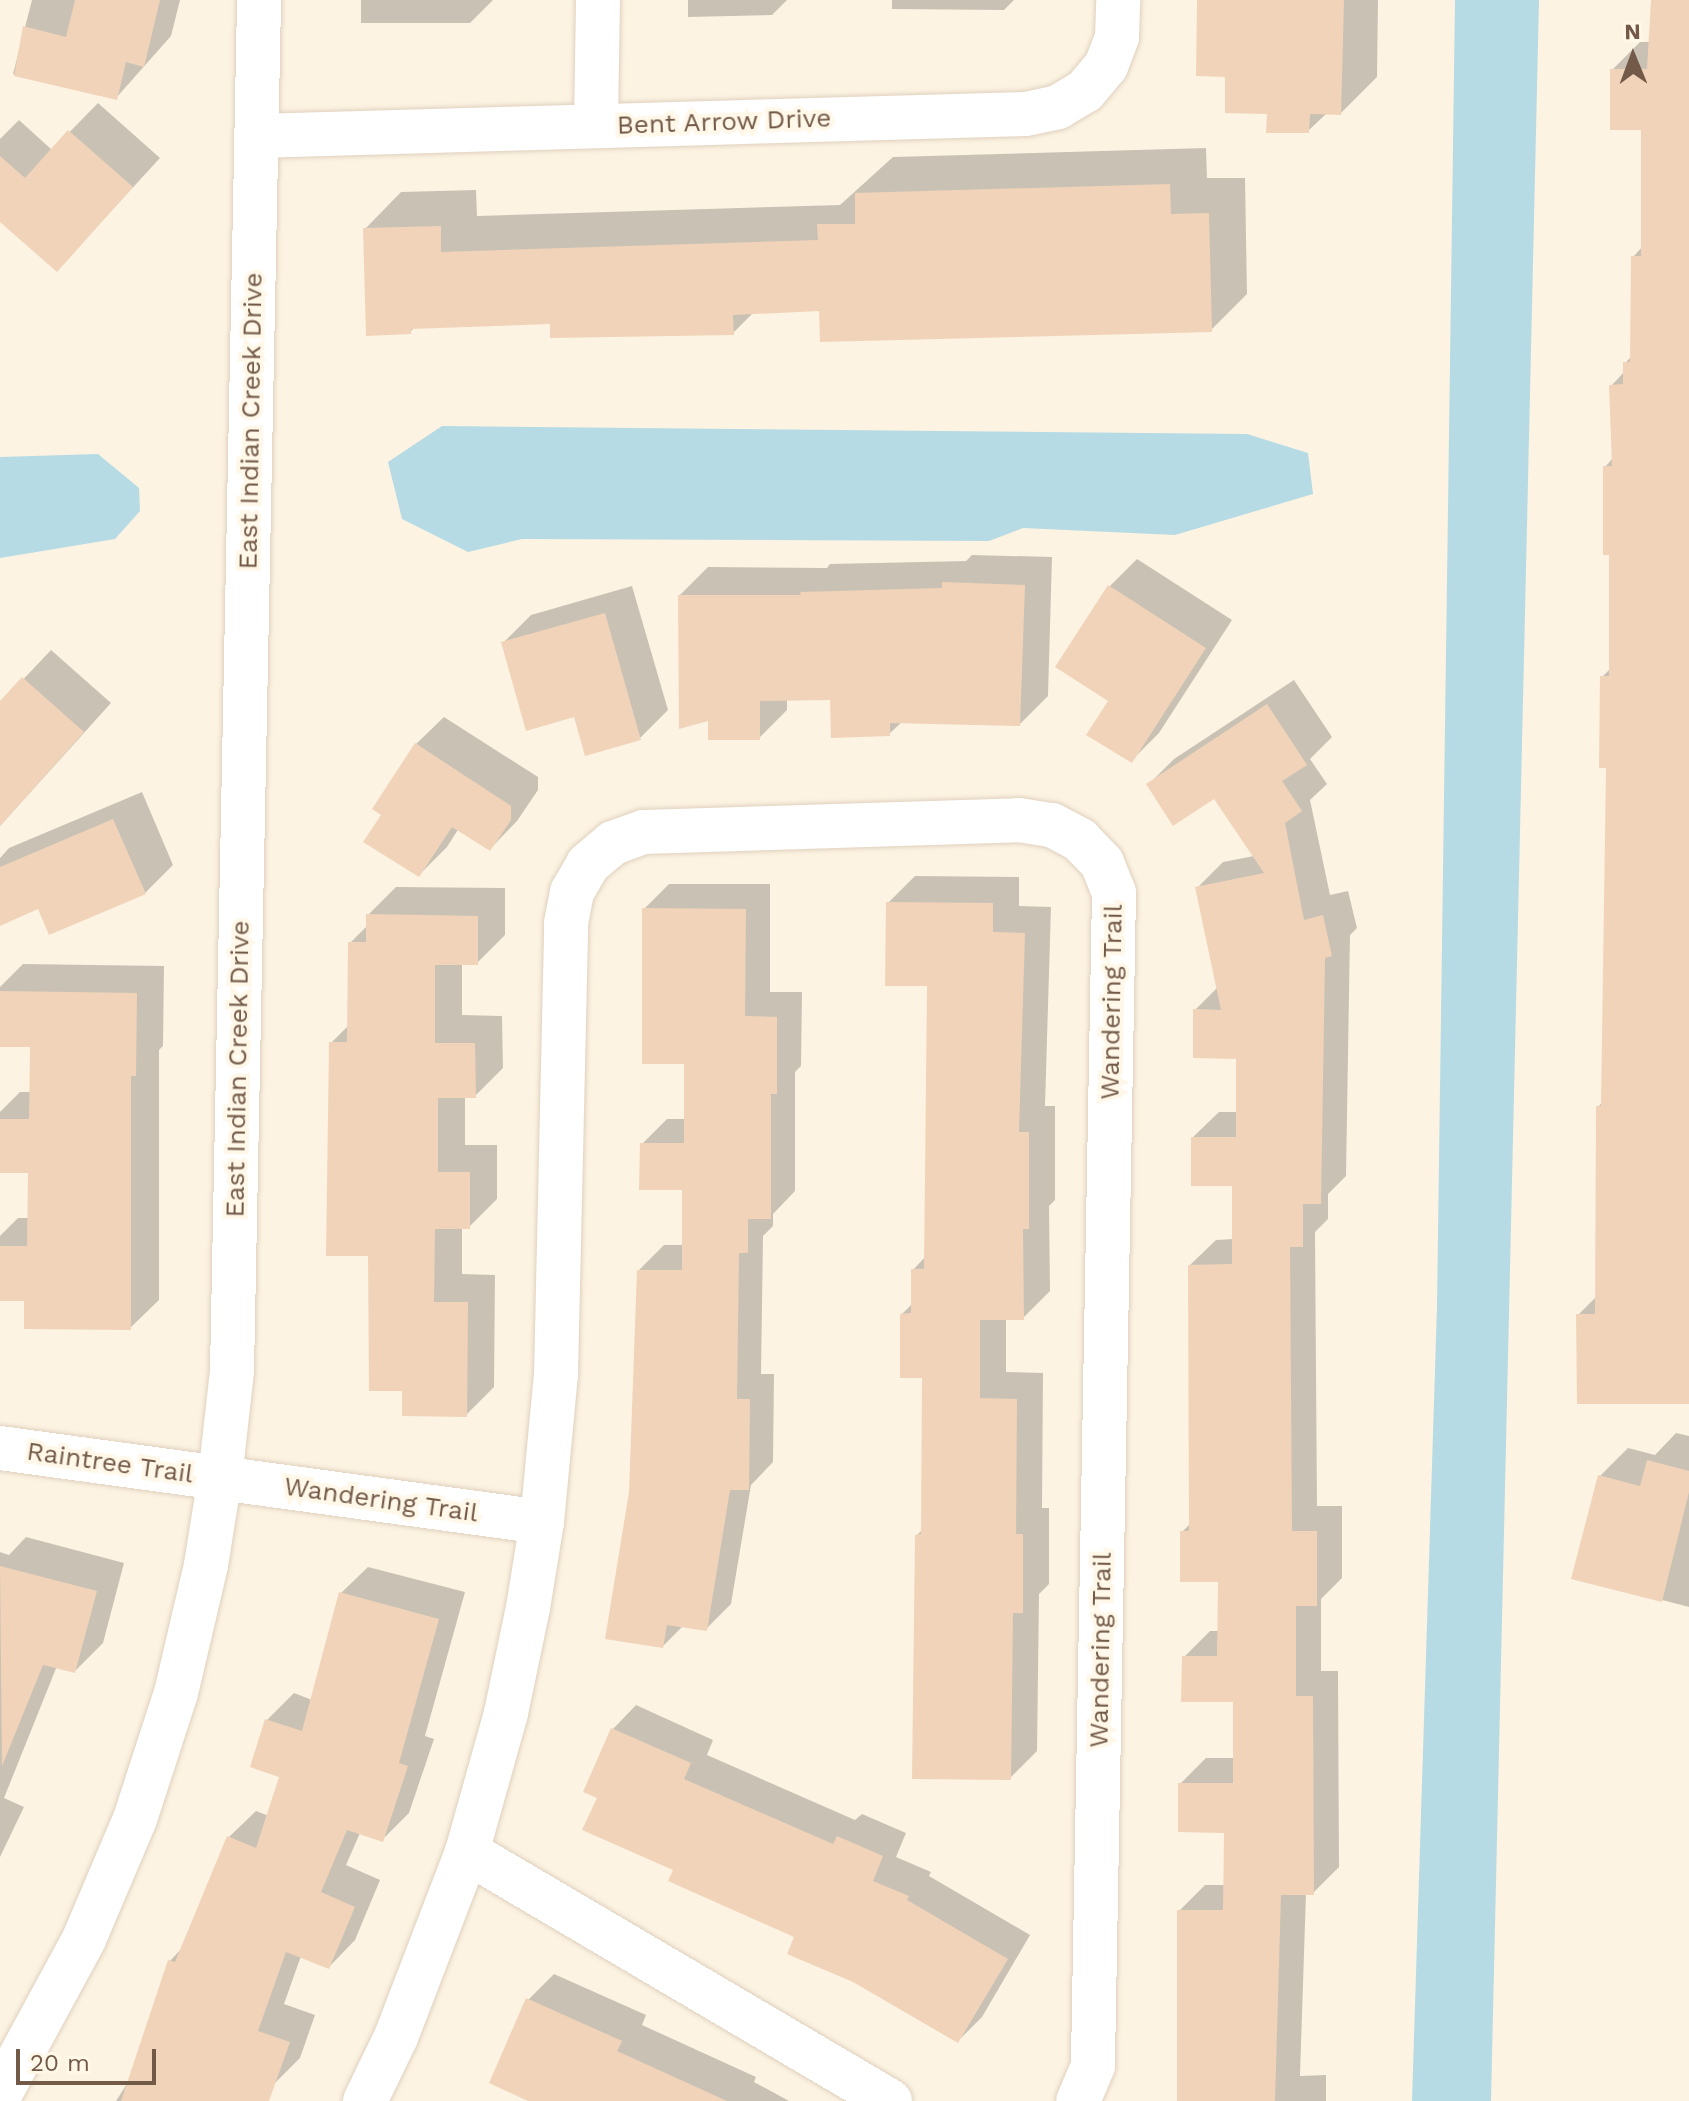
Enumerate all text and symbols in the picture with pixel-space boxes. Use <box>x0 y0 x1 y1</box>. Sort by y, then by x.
north arrow <box>1593 16 1673 96</box>
text: N <box>1624 19 1641 44</box>
street label: Bent Arrow Drive <box>615 103 833 141</box>
street label: East Indian Creek Drive <box>233 272 269 570</box>
street label: Wandering Trail <box>1095 904 1129 1100</box>
street label: East Indian Creek Drive <box>220 920 256 1218</box>
street label: Raintree Trail <box>24 1436 196 1490</box>
street label: Wandering Trail <box>282 1471 480 1529</box>
street label: Wandering Trail <box>1084 1552 1118 1748</box>
scale bar <box>20 2033 160 2083</box>
text: 20 m <box>30 2049 90 2077</box>

